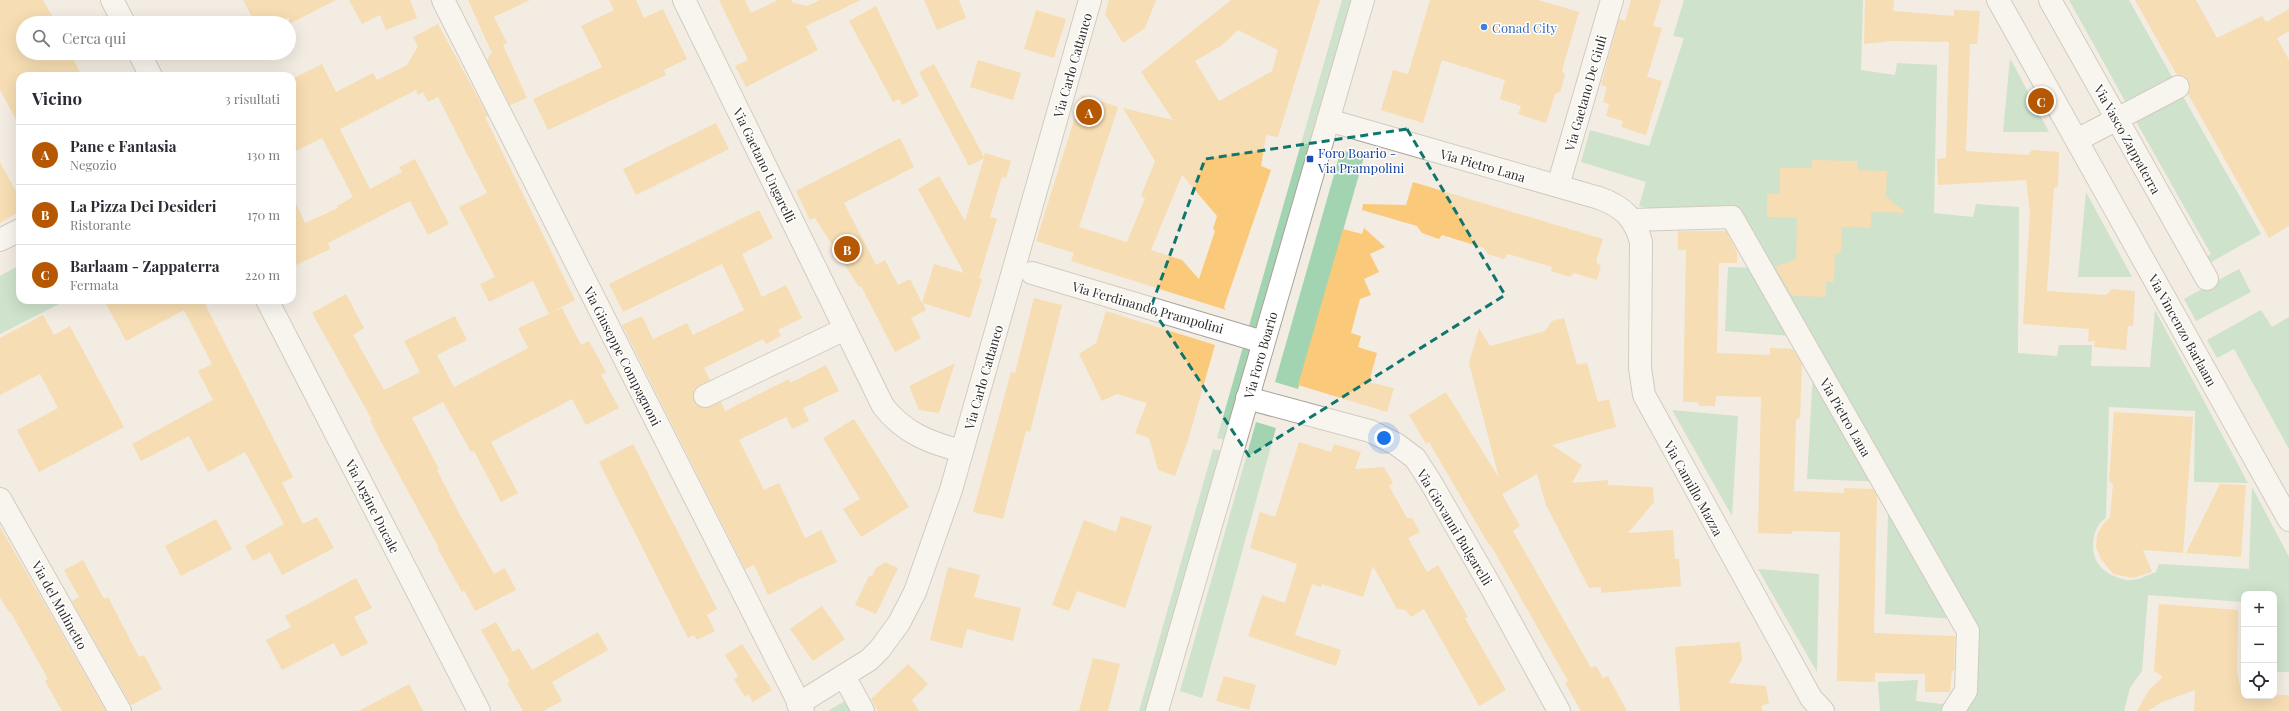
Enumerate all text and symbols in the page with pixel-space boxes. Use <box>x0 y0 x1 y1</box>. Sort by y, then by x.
street label: Via Carlo Cattaneo <box>1049 11 1095 120</box>
search box <box>16 16 296 60</box>
place label: Conad City <box>1492 19 1557 36</box>
marker: Conad City <box>1479 22 1489 32</box>
icon: search <box>30 27 52 49</box>
text: Cerca qui <box>62 28 126 48</box>
street label: Via Gaetano De Giuli <box>1560 33 1610 154</box>
street label: Via Vasco Zappaterra <box>2090 81 2165 197</box>
pin: C <box>2028 86 2054 116</box>
text: Vicino <box>32 87 82 109</box>
text: 3 risultati <box>225 90 280 107</box>
pin: A <box>1076 97 1102 127</box>
street label: Via Gaetano Ungarelli <box>729 104 800 225</box>
text: Pane e Fantasia <box>70 136 177 156</box>
place label: Foro Boario - Via Prampolini <box>1317 144 1404 176</box>
street label: Via Pietro Lana <box>1437 144 1528 185</box>
text: A <box>41 146 49 163</box>
text: 130 m <box>247 146 280 163</box>
marker: Foro Boario - Via Prampolini <box>1305 154 1315 164</box>
text: Negozio <box>70 156 117 173</box>
text: La Pizza Dei Desideri <box>70 196 217 216</box>
text: B <box>41 206 49 223</box>
text: 170 m <box>247 206 280 223</box>
text: Ristorante <box>70 216 131 233</box>
pin: B <box>834 234 860 264</box>
text: Barlaam - Zappaterra <box>70 256 220 276</box>
text: C <box>40 266 50 283</box>
text: 220 m <box>245 266 280 283</box>
street label: Via Vincenzo Barlaam <box>2145 270 2221 389</box>
text: Fermata <box>70 276 119 293</box>
street label: Via Ferdinando Prampolini <box>1069 277 1226 337</box>
street label: Via Giuseppe Compagnoni <box>580 283 666 429</box>
street label: Via Foro Boario <box>1239 310 1281 401</box>
street label: Via Carlo Cattaneo <box>960 323 1006 432</box>
street label: Via Pietro Lana <box>1816 374 1876 460</box>
your location <box>1374 428 1394 448</box>
street label: Via Camillo Mazza <box>1660 437 1727 539</box>
street label: Via Argine Ducale <box>342 455 404 556</box>
street label: Via Giovanni Bulgarelli <box>1413 465 1496 588</box>
street label: Via del Mulinetto <box>28 557 91 652</box>
map controls <box>2241 591 2277 699</box>
button: + <box>2241 591 2277 627</box>
button: − <box>2241 627 2277 663</box>
button: locate <box>2241 663 2277 699</box>

